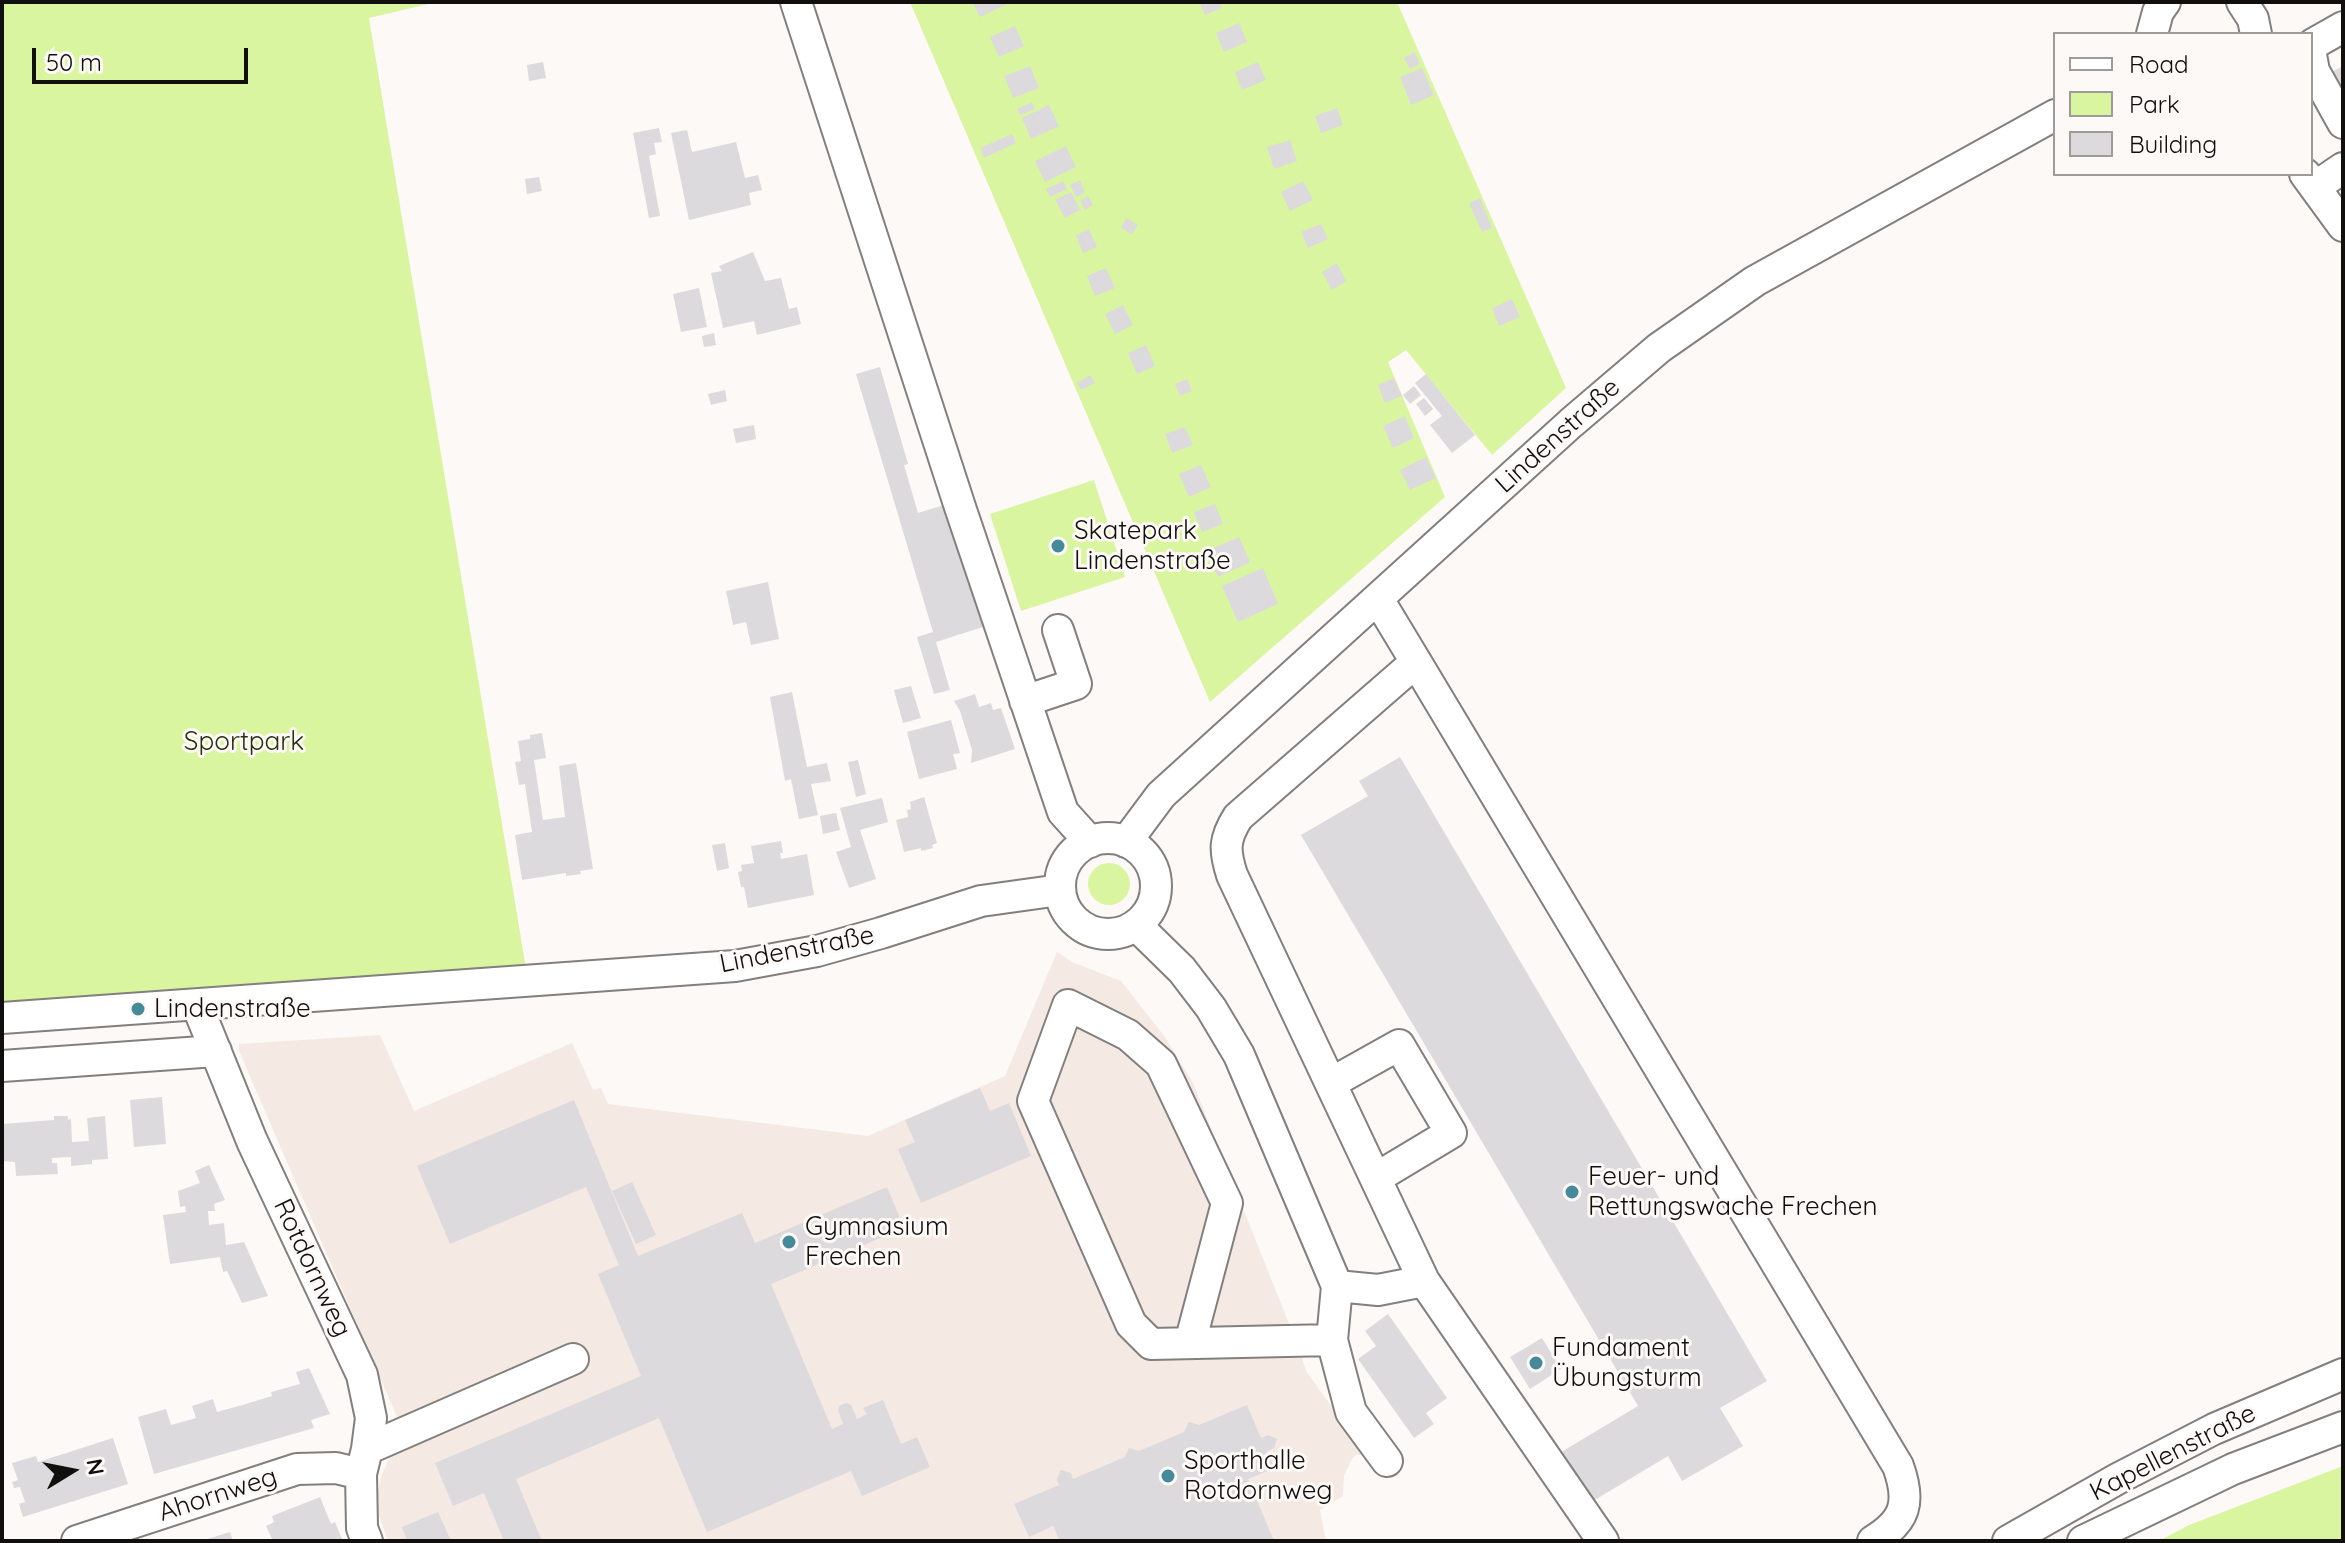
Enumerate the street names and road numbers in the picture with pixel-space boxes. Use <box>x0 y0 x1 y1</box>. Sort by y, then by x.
street label: Lindenstraße <box>1489 372 1627 500</box>
street label: Lindenstraße <box>717 920 877 980</box>
street label: Rotdornweg <box>266 1194 358 1342</box>
street label: Kapellenstraße <box>2085 1398 2261 1508</box>
street label: Ahornweg <box>155 1461 281 1529</box>

